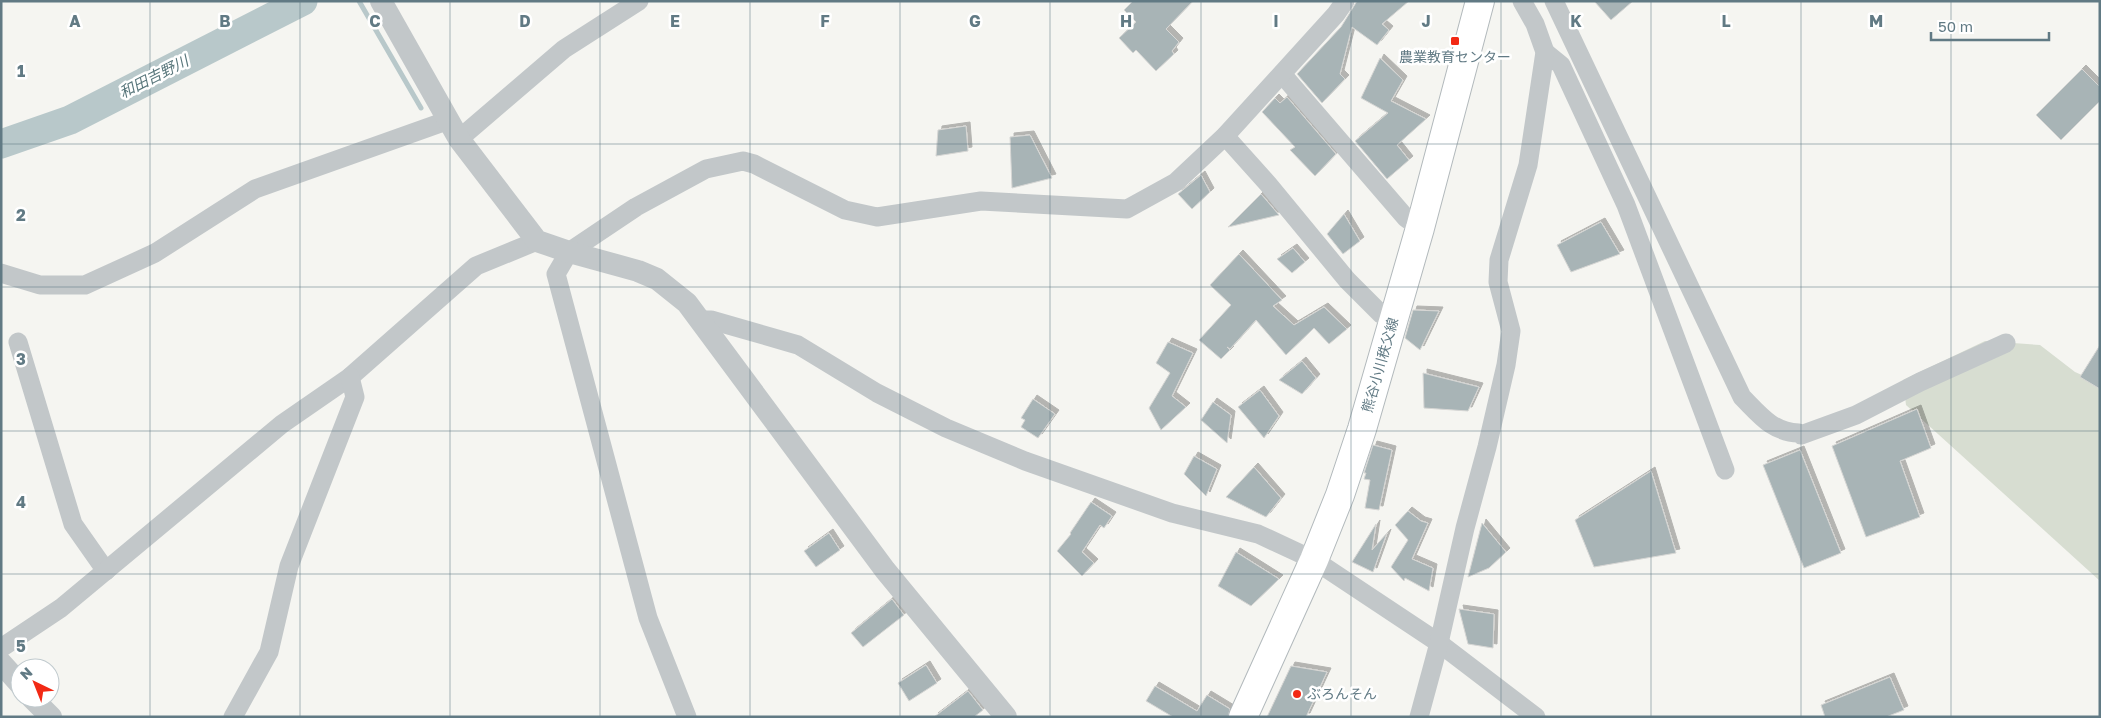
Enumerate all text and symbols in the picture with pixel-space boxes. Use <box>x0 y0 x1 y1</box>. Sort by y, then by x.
scale bar <box>1931 10 2048 42</box>
text: A <box>69 11 81 31</box>
text: B <box>219 11 231 31</box>
text: C <box>369 11 381 31</box>
text: D <box>519 11 531 31</box>
text: E <box>670 11 680 31</box>
text: F <box>820 11 830 31</box>
text: G <box>969 11 981 31</box>
text: H <box>1120 11 1132 31</box>
text: I <box>1273 11 1279 31</box>
text: J <box>1421 11 1431 31</box>
text: K <box>1570 11 1582 31</box>
text: L <box>1721 11 1731 31</box>
text: M <box>1869 11 1883 31</box>
text: 50 m <box>1938 17 1973 35</box>
marker: 農業教育センター <box>1449 35 1461 47</box>
place label: 農業教育センター <box>1399 48 1511 65</box>
water label: 和田吉野川 <box>116 50 193 101</box>
text: 1 <box>17 61 25 81</box>
text: 2 <box>16 205 26 225</box>
street label: 熊谷小川秩父線 <box>1358 315 1401 414</box>
text: 3 <box>16 349 26 369</box>
text: 4 <box>16 492 26 512</box>
text: 5 <box>16 636 26 656</box>
north arrow <box>10 658 60 708</box>
text: N <box>16 663 35 683</box>
place label: ぶろんそん <box>1307 685 1377 702</box>
marker: ぶろんそん <box>1291 688 1303 700</box>

